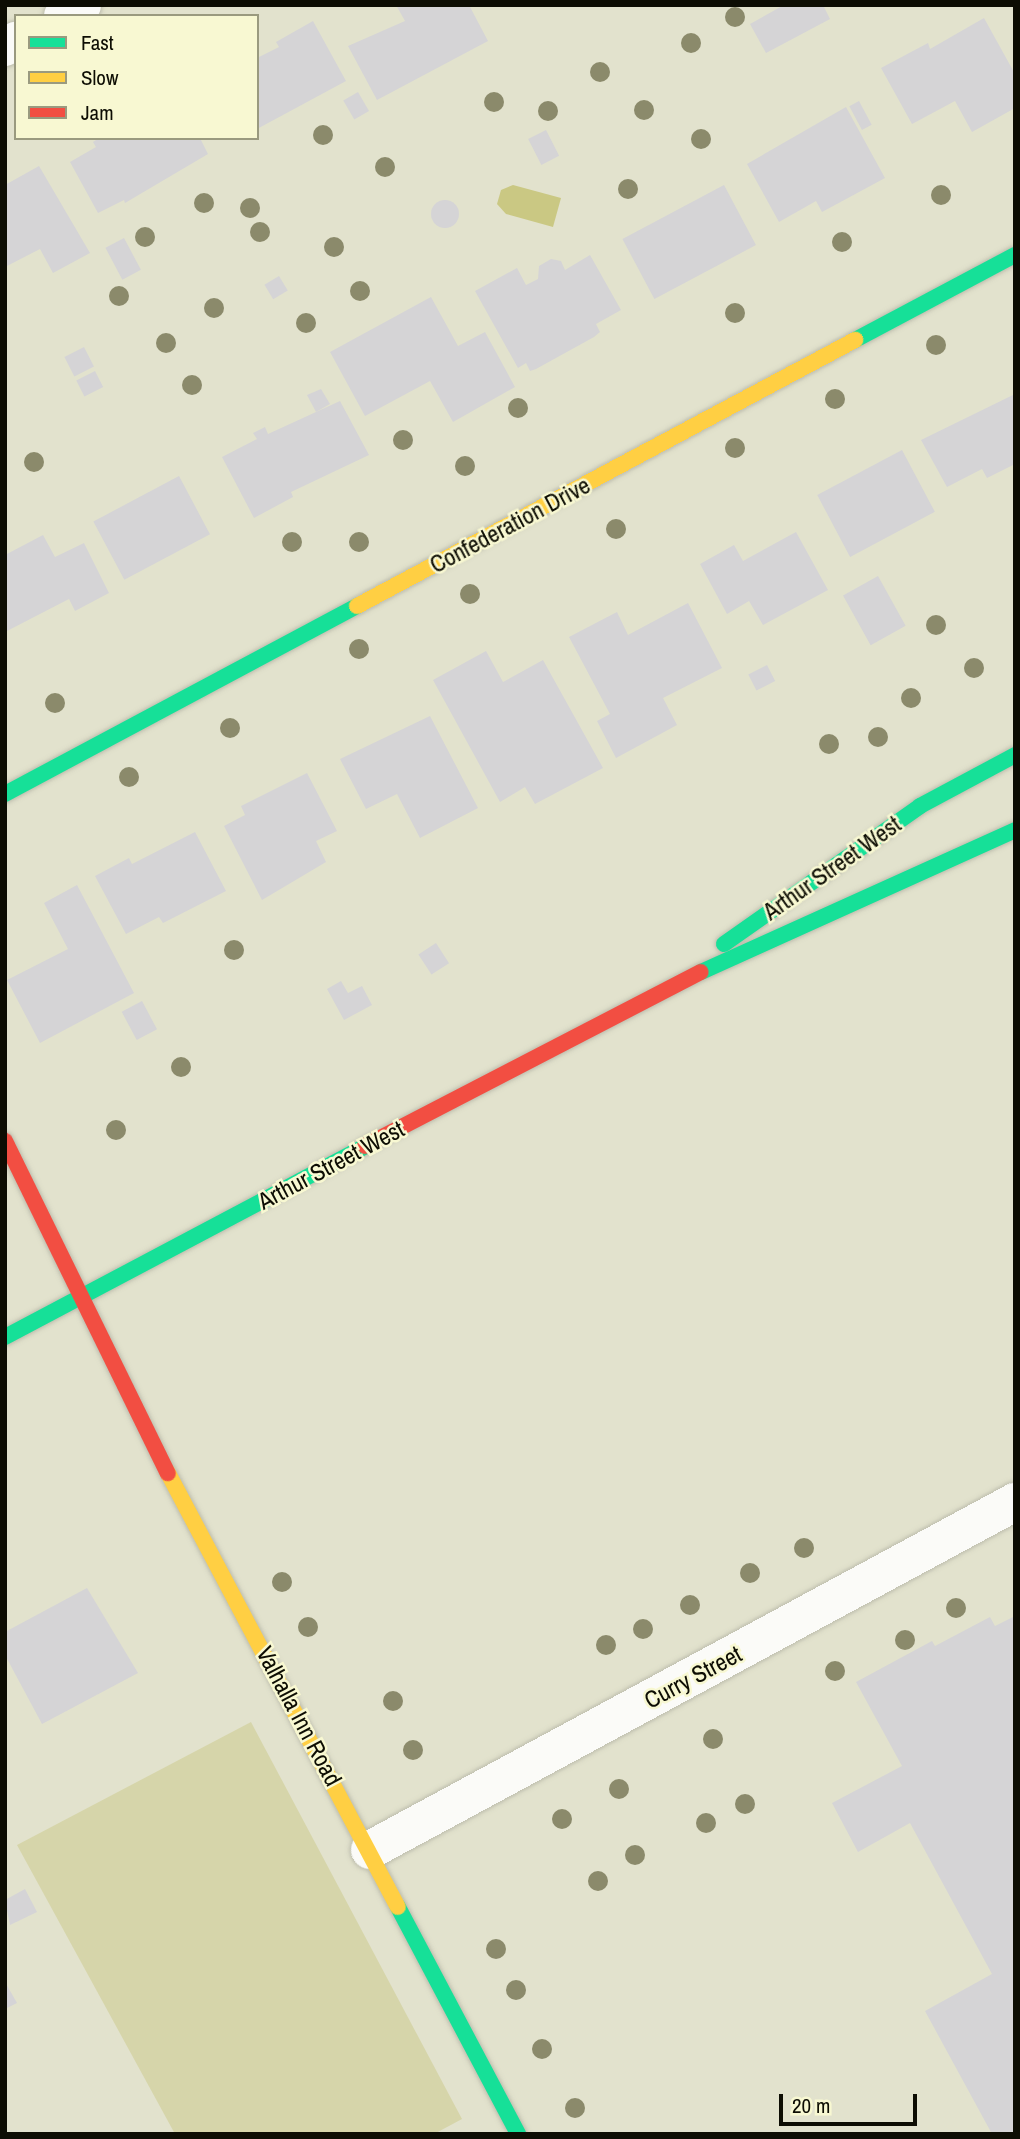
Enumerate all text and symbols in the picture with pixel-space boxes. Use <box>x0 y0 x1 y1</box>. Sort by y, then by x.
legend <box>14 14 259 140</box>
text: Fast <box>81 28 114 57</box>
text: Slow <box>81 63 118 92</box>
text: Jam <box>81 98 114 127</box>
street label: Confederation Drive <box>425 471 595 579</box>
street label: Arthur Street West <box>758 810 906 926</box>
street label: Arthur Street West <box>253 1114 409 1216</box>
street label: Curry Street <box>639 1639 747 1715</box>
street label: Valhalla Inn Road <box>250 1641 348 1791</box>
scale bar <box>782 2080 920 2124</box>
text: 20 m <box>792 2091 830 2120</box>

